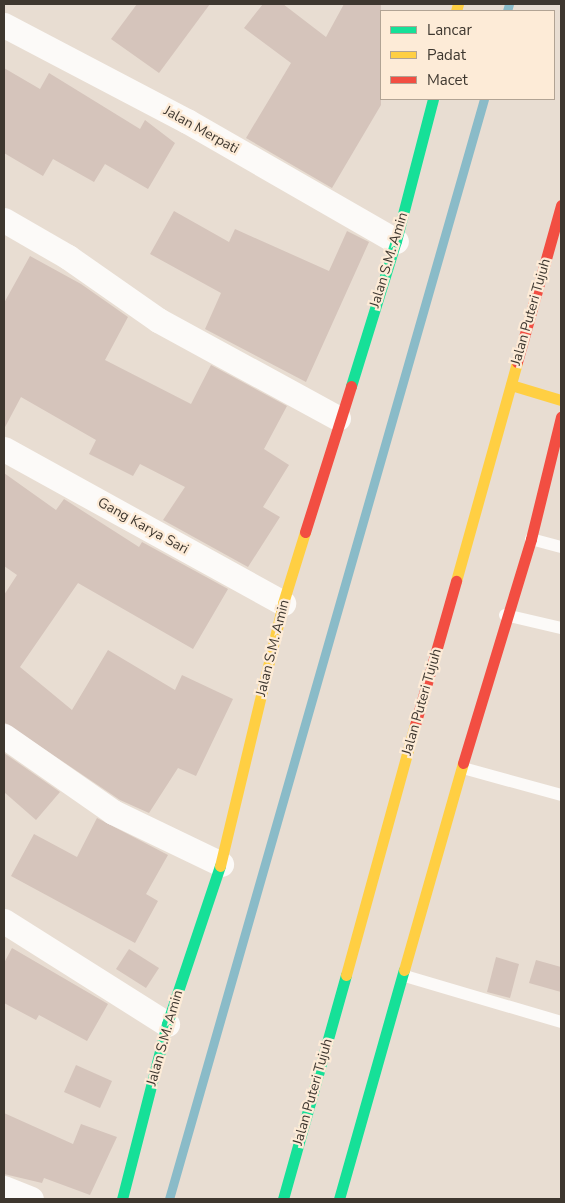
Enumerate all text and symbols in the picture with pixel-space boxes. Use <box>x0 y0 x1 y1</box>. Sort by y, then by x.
legend <box>380 10 555 100</box>
text: Lancar <box>427 20 472 40</box>
text: Padat <box>427 45 466 65</box>
text: Macet <box>427 70 468 90</box>
street label: Jalan Merpati <box>161 102 241 158</box>
street label: Jalan S.M. Amin <box>367 210 411 310</box>
street label: Jalan Puteri Tujuh <box>508 257 554 367</box>
street label: Gang Karya Sari <box>95 494 191 558</box>
street label: Jalan S.M. Amin <box>253 598 293 698</box>
street label: Jalan Puteri Tujuh <box>399 647 445 757</box>
street label: Jalan S.M. Amin <box>143 988 187 1088</box>
street label: Jalan Puteri Tujuh <box>290 1037 336 1147</box>

